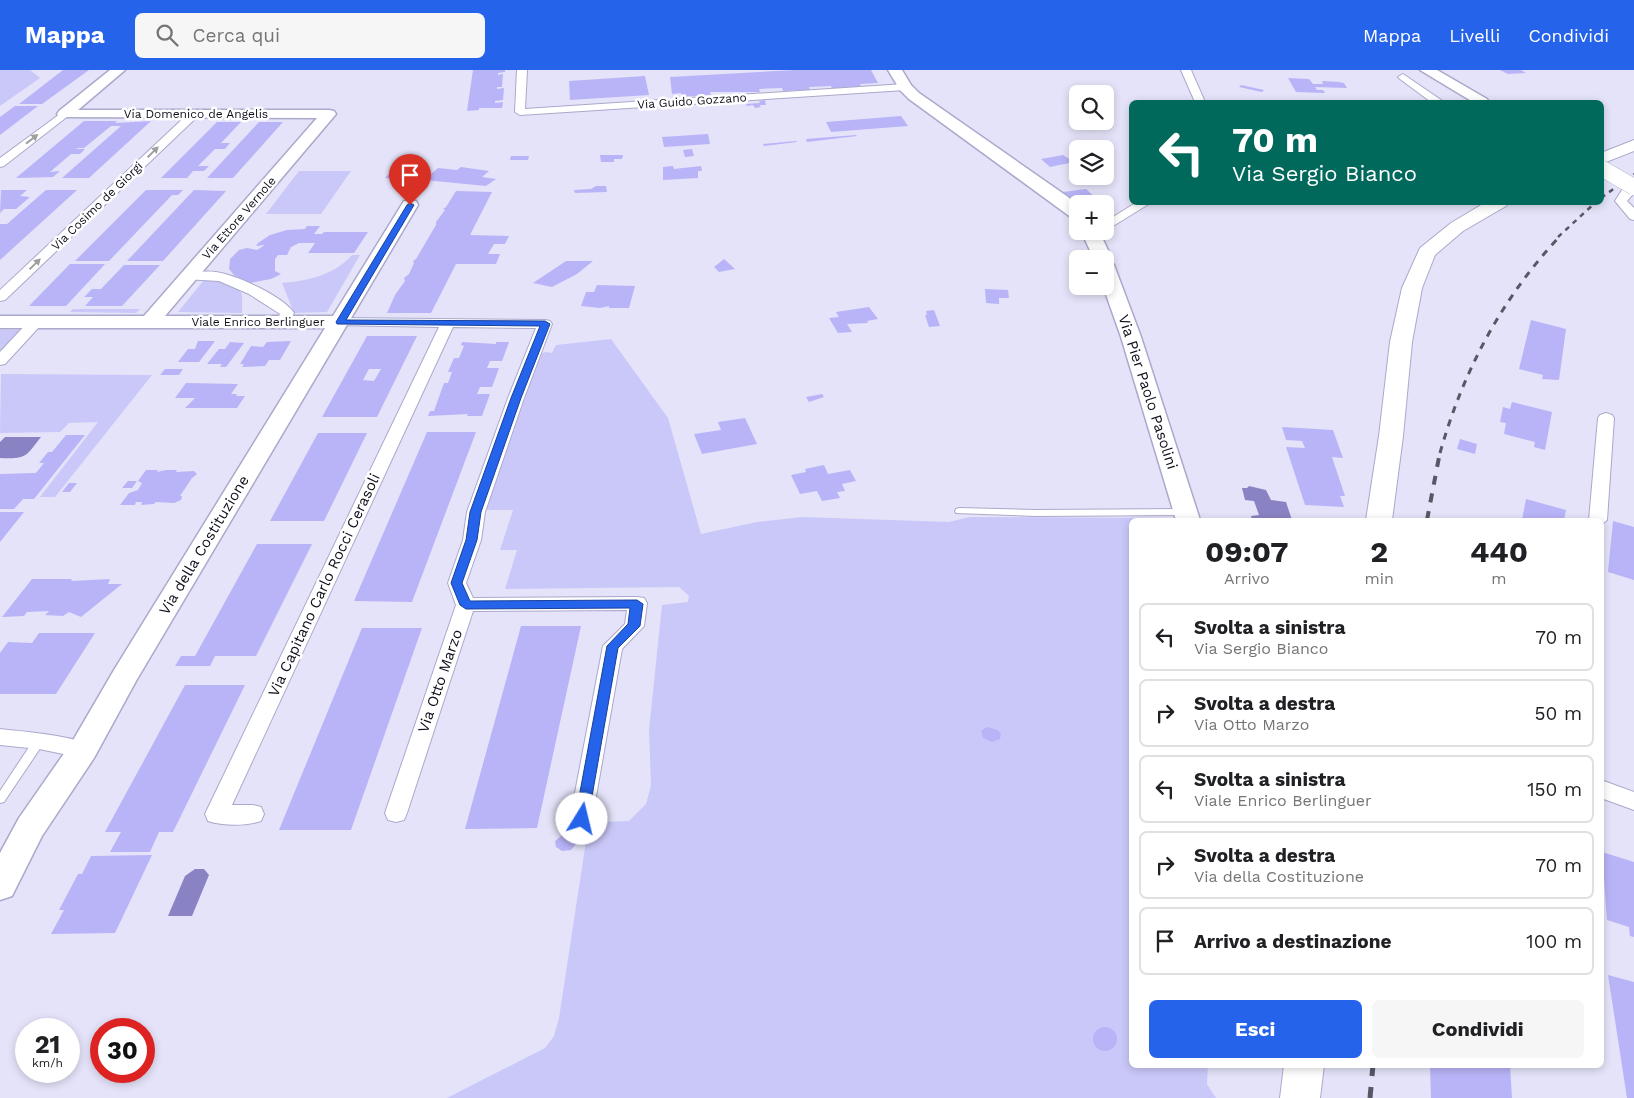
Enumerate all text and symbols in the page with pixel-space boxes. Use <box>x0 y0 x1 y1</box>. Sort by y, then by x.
search box <box>135 13 485 58</box>
text: Mappa <box>25 21 105 49</box>
icon: search <box>153 21 181 49</box>
text: Cerca qui <box>193 24 280 47</box>
text: Mappa <box>1363 25 1421 46</box>
text: Livelli <box>1449 25 1500 46</box>
text: Condividi <box>1528 25 1609 46</box>
map controls <box>1069 85 1114 295</box>
button: search <box>1069 85 1114 130</box>
street label: Via Guido Gozzano <box>637 90 747 112</box>
street label: Via Domenico de Angelis <box>124 107 268 121</box>
text: 70 m <box>1232 119 1318 161</box>
icon: left <box>1149 120 1214 185</box>
one-way arrow <box>25 133 38 144</box>
button: layers <box>1069 140 1114 185</box>
one-way arrow <box>147 146 159 158</box>
pin <box>389 154 431 205</box>
street label: Via Cosimo de Giorgi <box>49 159 145 253</box>
icon: arrive <box>396 161 424 189</box>
text: Via Sergio Bianco <box>1232 161 1417 186</box>
street label: Via Ettore Vernole <box>199 174 279 262</box>
button: + <box>1069 195 1114 240</box>
button: − <box>1069 250 1114 295</box>
one-way arrow <box>29 258 41 270</box>
street label: Via Pier Paolo Pasolini <box>1115 312 1181 472</box>
street label: Viale Enrico Berlinguer <box>191 315 325 329</box>
street label: Via Capitano Carlo Rocci Cerasoli <box>264 470 384 700</box>
street label: Via della Costituzione <box>155 472 253 618</box>
text: 09:07 <box>1205 534 1289 569</box>
text: 2 <box>1370 534 1388 569</box>
text: 440 <box>1470 534 1528 569</box>
text: Arrivo <box>1224 569 1270 588</box>
text: min <box>1365 569 1394 588</box>
text: m <box>1491 569 1507 588</box>
text: Svolta a sinistra <box>1194 616 1345 639</box>
icon: left <box>1151 623 1179 651</box>
text: 70 m <box>1535 626 1582 649</box>
street label: Via Otto Marzo <box>414 627 466 735</box>
text: Via Sergio Bianco <box>1194 639 1328 658</box>
text: Svolta a destra <box>1194 692 1335 715</box>
icon: right <box>1151 699 1179 727</box>
text: 50 m <box>1535 702 1582 725</box>
text: Via Otto Marzo <box>1194 715 1309 734</box>
text: Svolta a sinistra <box>1194 768 1345 791</box>
icon: left <box>1151 775 1179 803</box>
text: 150 m <box>1527 778 1582 801</box>
text: Viale Enrico Berlinguer <box>1194 791 1372 810</box>
position arrow <box>555 792 607 844</box>
text: Svolta a destra <box>1194 844 1335 867</box>
icon: right <box>1151 851 1179 879</box>
text: 70 m <box>1535 854 1582 877</box>
text: Via della Costituzione <box>1194 867 1364 886</box>
icon: arrive <box>1151 927 1179 955</box>
text: Arrivo a destinazione <box>1194 930 1391 953</box>
text: 100 m <box>1526 930 1582 953</box>
button: Esci <box>1149 1000 1362 1058</box>
button: Condividi <box>1372 1000 1584 1058</box>
speed limit sign: 30 <box>90 1018 155 1083</box>
text: 21 <box>35 1030 60 1059</box>
text: km/h <box>32 1056 63 1070</box>

